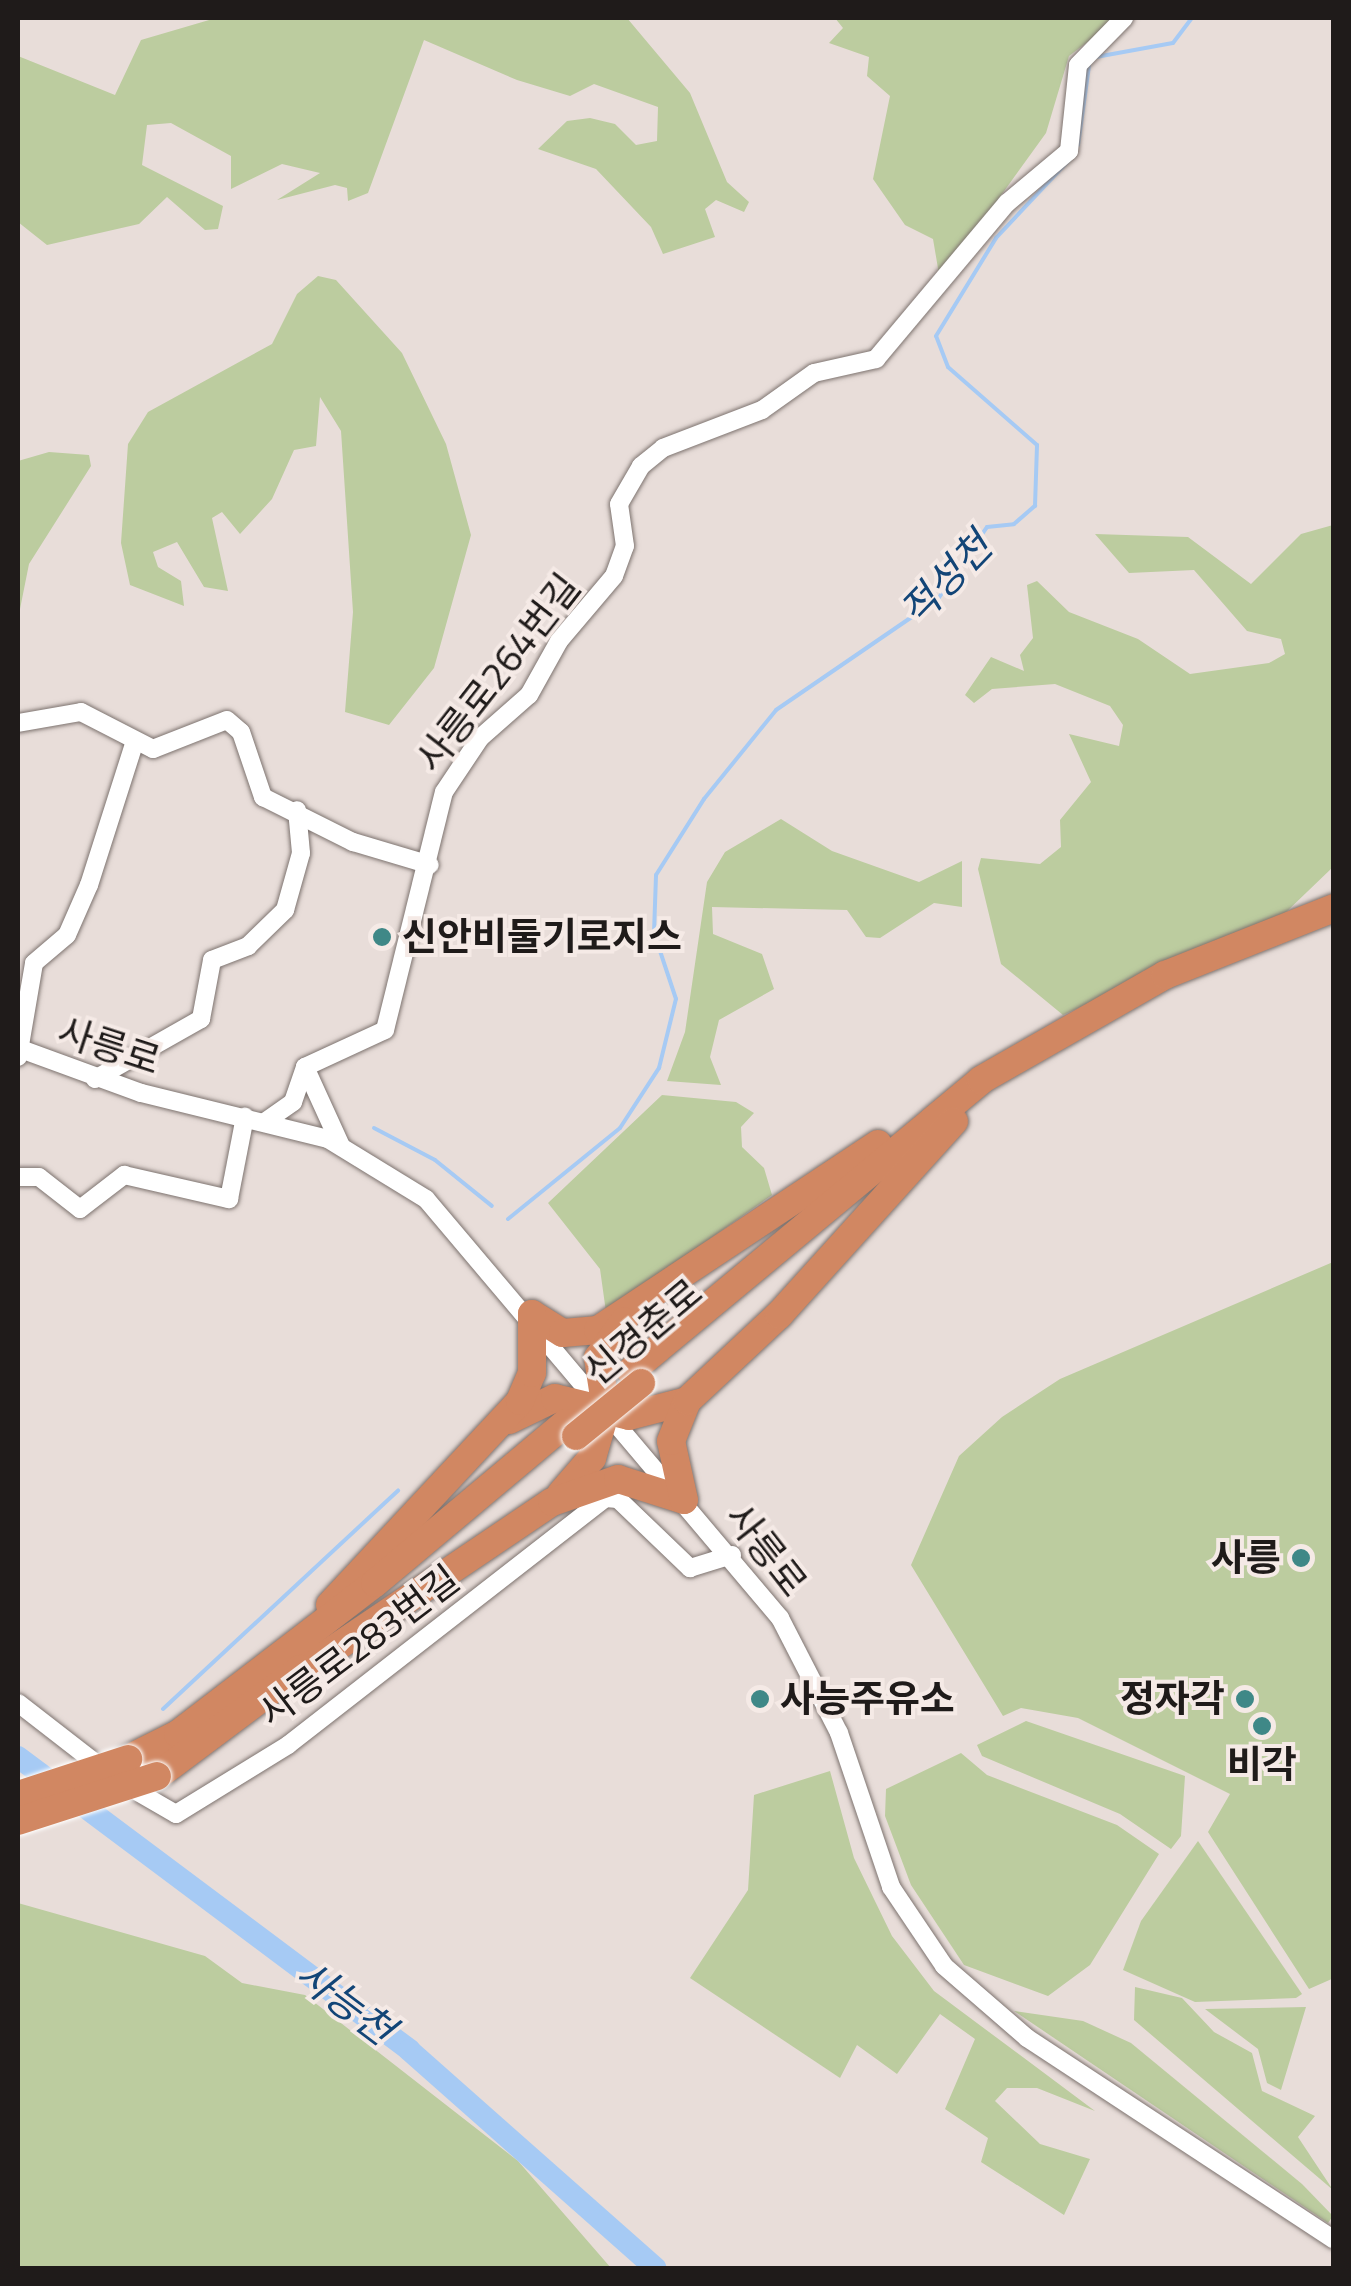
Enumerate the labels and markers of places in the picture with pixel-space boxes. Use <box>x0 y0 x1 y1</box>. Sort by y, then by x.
place label: 신안비둘기로지스 <box>402 914 682 960</box>
marker: 신안비둘기로지스 <box>371 926 393 948</box>
place label: 사릉 <box>1211 1535 1281 1581</box>
marker: 사릉 <box>1290 1547 1312 1569</box>
place label: 사능주유소 <box>780 1676 955 1722</box>
place label: 정자각 <box>1120 1676 1225 1722</box>
marker: 사능주유소 <box>749 1688 771 1710</box>
marker: 정자각 <box>1234 1688 1256 1710</box>
marker: 비각 <box>1251 1715 1273 1737</box>
place label: 비각 <box>1227 1742 1297 1788</box>

